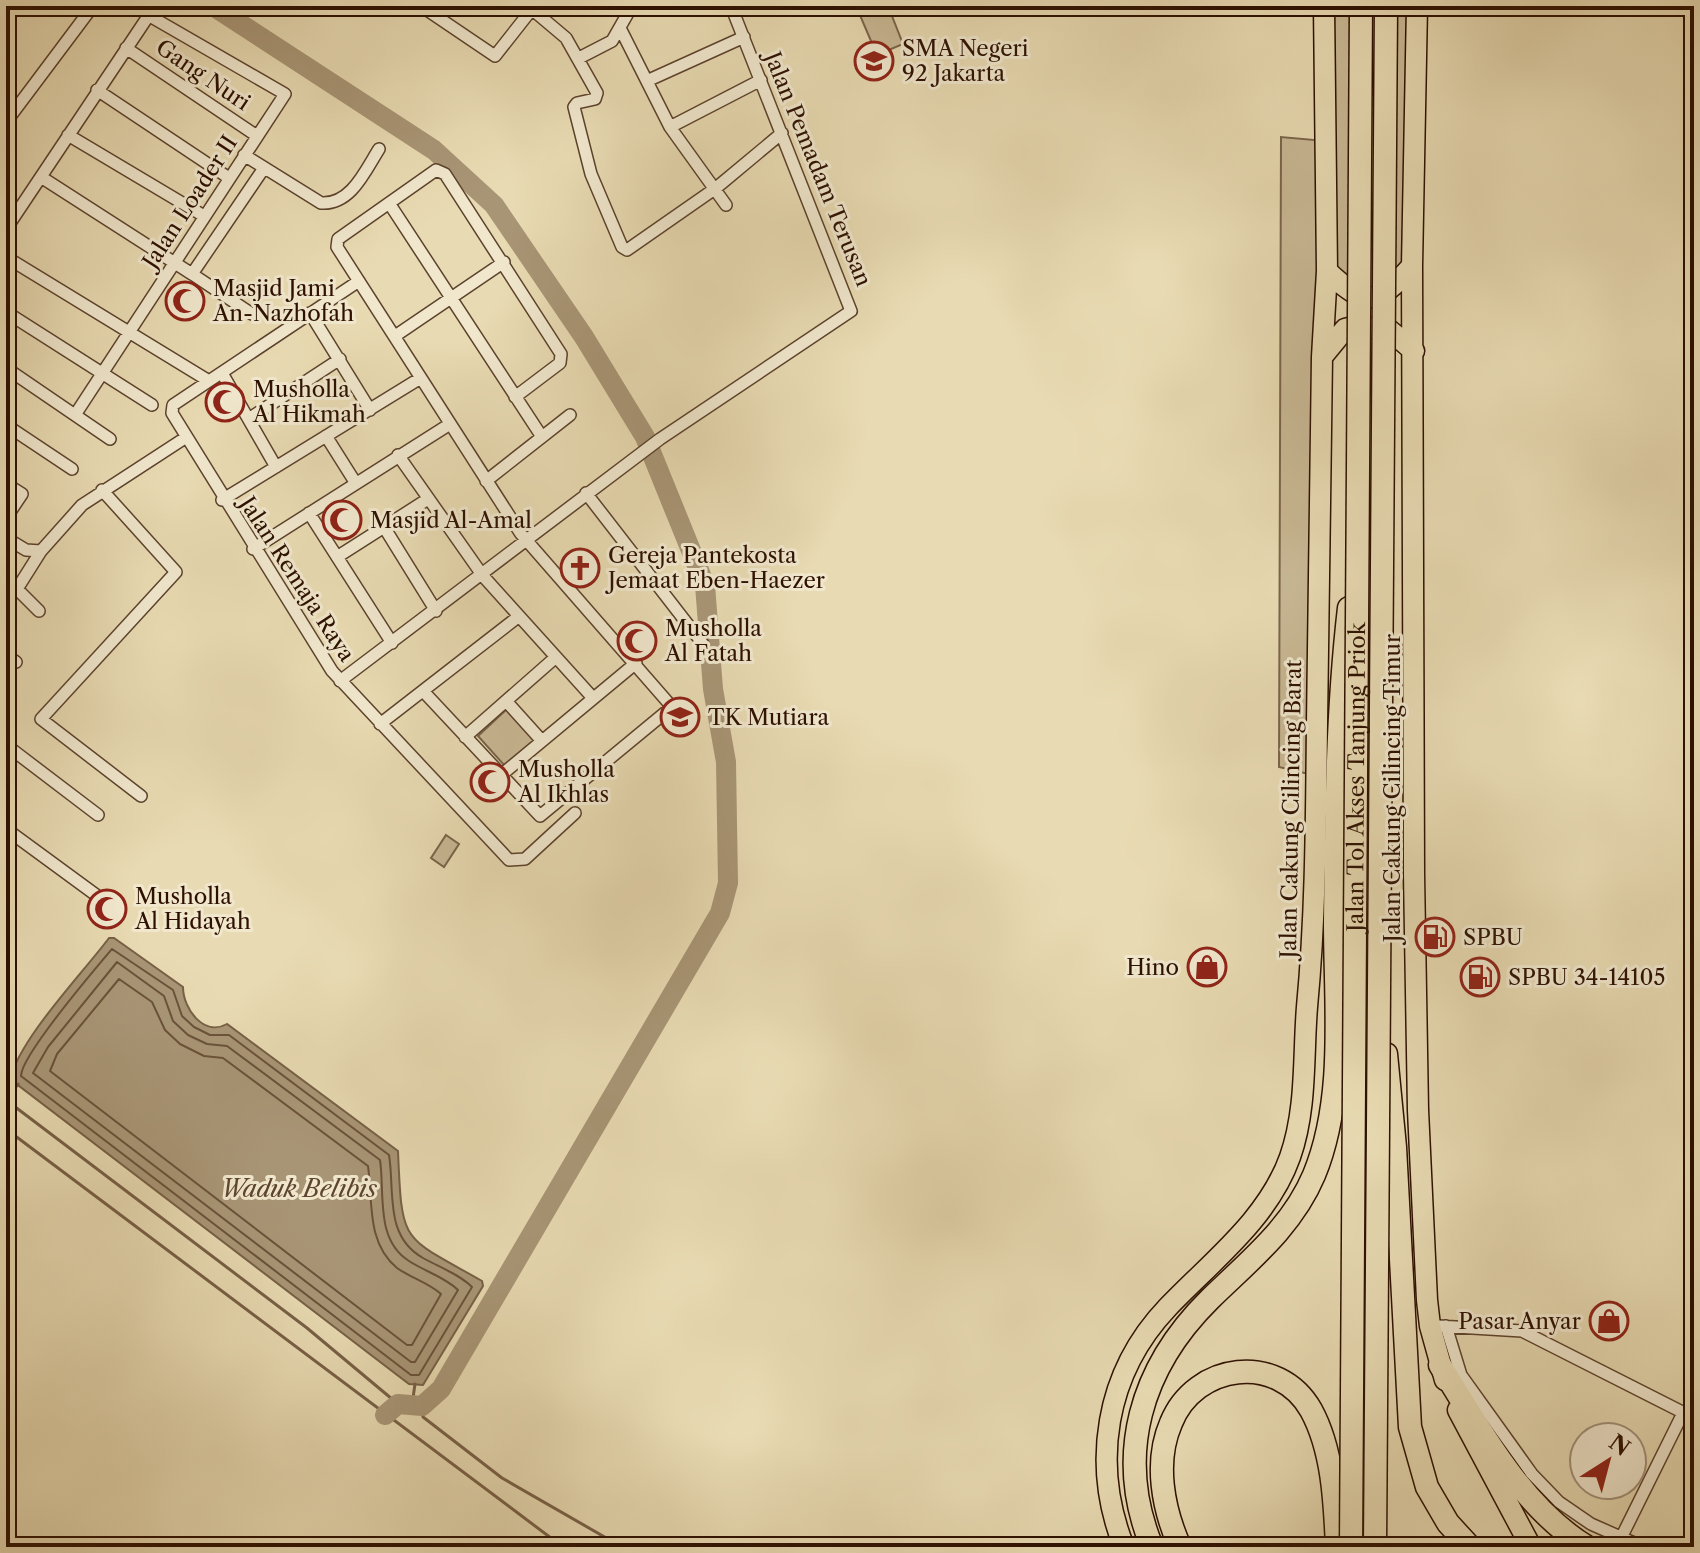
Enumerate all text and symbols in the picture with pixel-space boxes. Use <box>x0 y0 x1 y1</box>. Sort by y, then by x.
street label: Gang Nuri <box>151 34 255 116</box>
place label: SMA Negeri 92 Jakarta <box>902 35 1029 87</box>
school or university icon: SMA Negeri 92 Jakarta <box>853 40 895 82</box>
street label: Jalan Pemadam Terusan <box>757 45 878 290</box>
street label: Jalan Loader II <box>135 130 243 276</box>
place label: Masjid Jami An-Nazhofah <box>212 275 354 327</box>
mosque icon: Masjid Jami An-Nazhofah <box>164 280 206 322</box>
place label: Musholla Al Hikmah <box>252 376 366 428</box>
mosque icon: Musholla Al Hikmah <box>204 381 246 423</box>
street label: Jalan Remaja Raya <box>232 489 361 667</box>
mosque icon: Masjid Al-Amal <box>321 499 363 541</box>
place label: Masjid Al-Amal <box>370 507 532 534</box>
place label: Gereja Pantekosta Jemaat Eben-Haezer <box>605 542 825 594</box>
church icon: Gereja Pantekosta Jemaat Eben-Haezer <box>559 547 601 589</box>
place label: Musholla Al Fatah <box>664 615 762 667</box>
mosque icon: Musholla Al Fatah <box>616 620 658 662</box>
street label: Jalan Tol Akses Tanjung Priok <box>1341 621 1371 935</box>
street label: Jalan Cakung Cilincing Timur <box>1379 634 1406 945</box>
street label: Jalan Cakung Cilincing Barat <box>1275 659 1307 962</box>
school or university icon: TK Mutiara <box>659 696 701 738</box>
place label: TK Mutiara <box>708 704 830 731</box>
place label: Musholla Al Ikhlas <box>517 756 615 808</box>
mosque icon: Musholla Al Ikhlas <box>469 761 511 803</box>
place label: Musholla Al Hidayah <box>134 883 251 935</box>
mosque icon: Musholla Al Hidayah <box>86 888 128 930</box>
fuel station icon: SPBU <box>1414 916 1456 958</box>
place label: SPBU <box>1463 924 1523 951</box>
shop icon: Hino <box>1186 946 1228 988</box>
place label: Hino <box>1126 954 1179 981</box>
fuel station icon: SPBU 34-14105 <box>1459 956 1501 998</box>
place label: SPBU 34-14105 <box>1508 964 1665 991</box>
water label: Waduk Belibis <box>221 1174 377 1203</box>
shop icon: Pasar Anyar <box>1588 1300 1630 1342</box>
place label: Pasar Anyar <box>1458 1308 1581 1335</box>
north arrow <box>1568 1421 1648 1501</box>
text: N <box>1604 1429 1635 1462</box>

